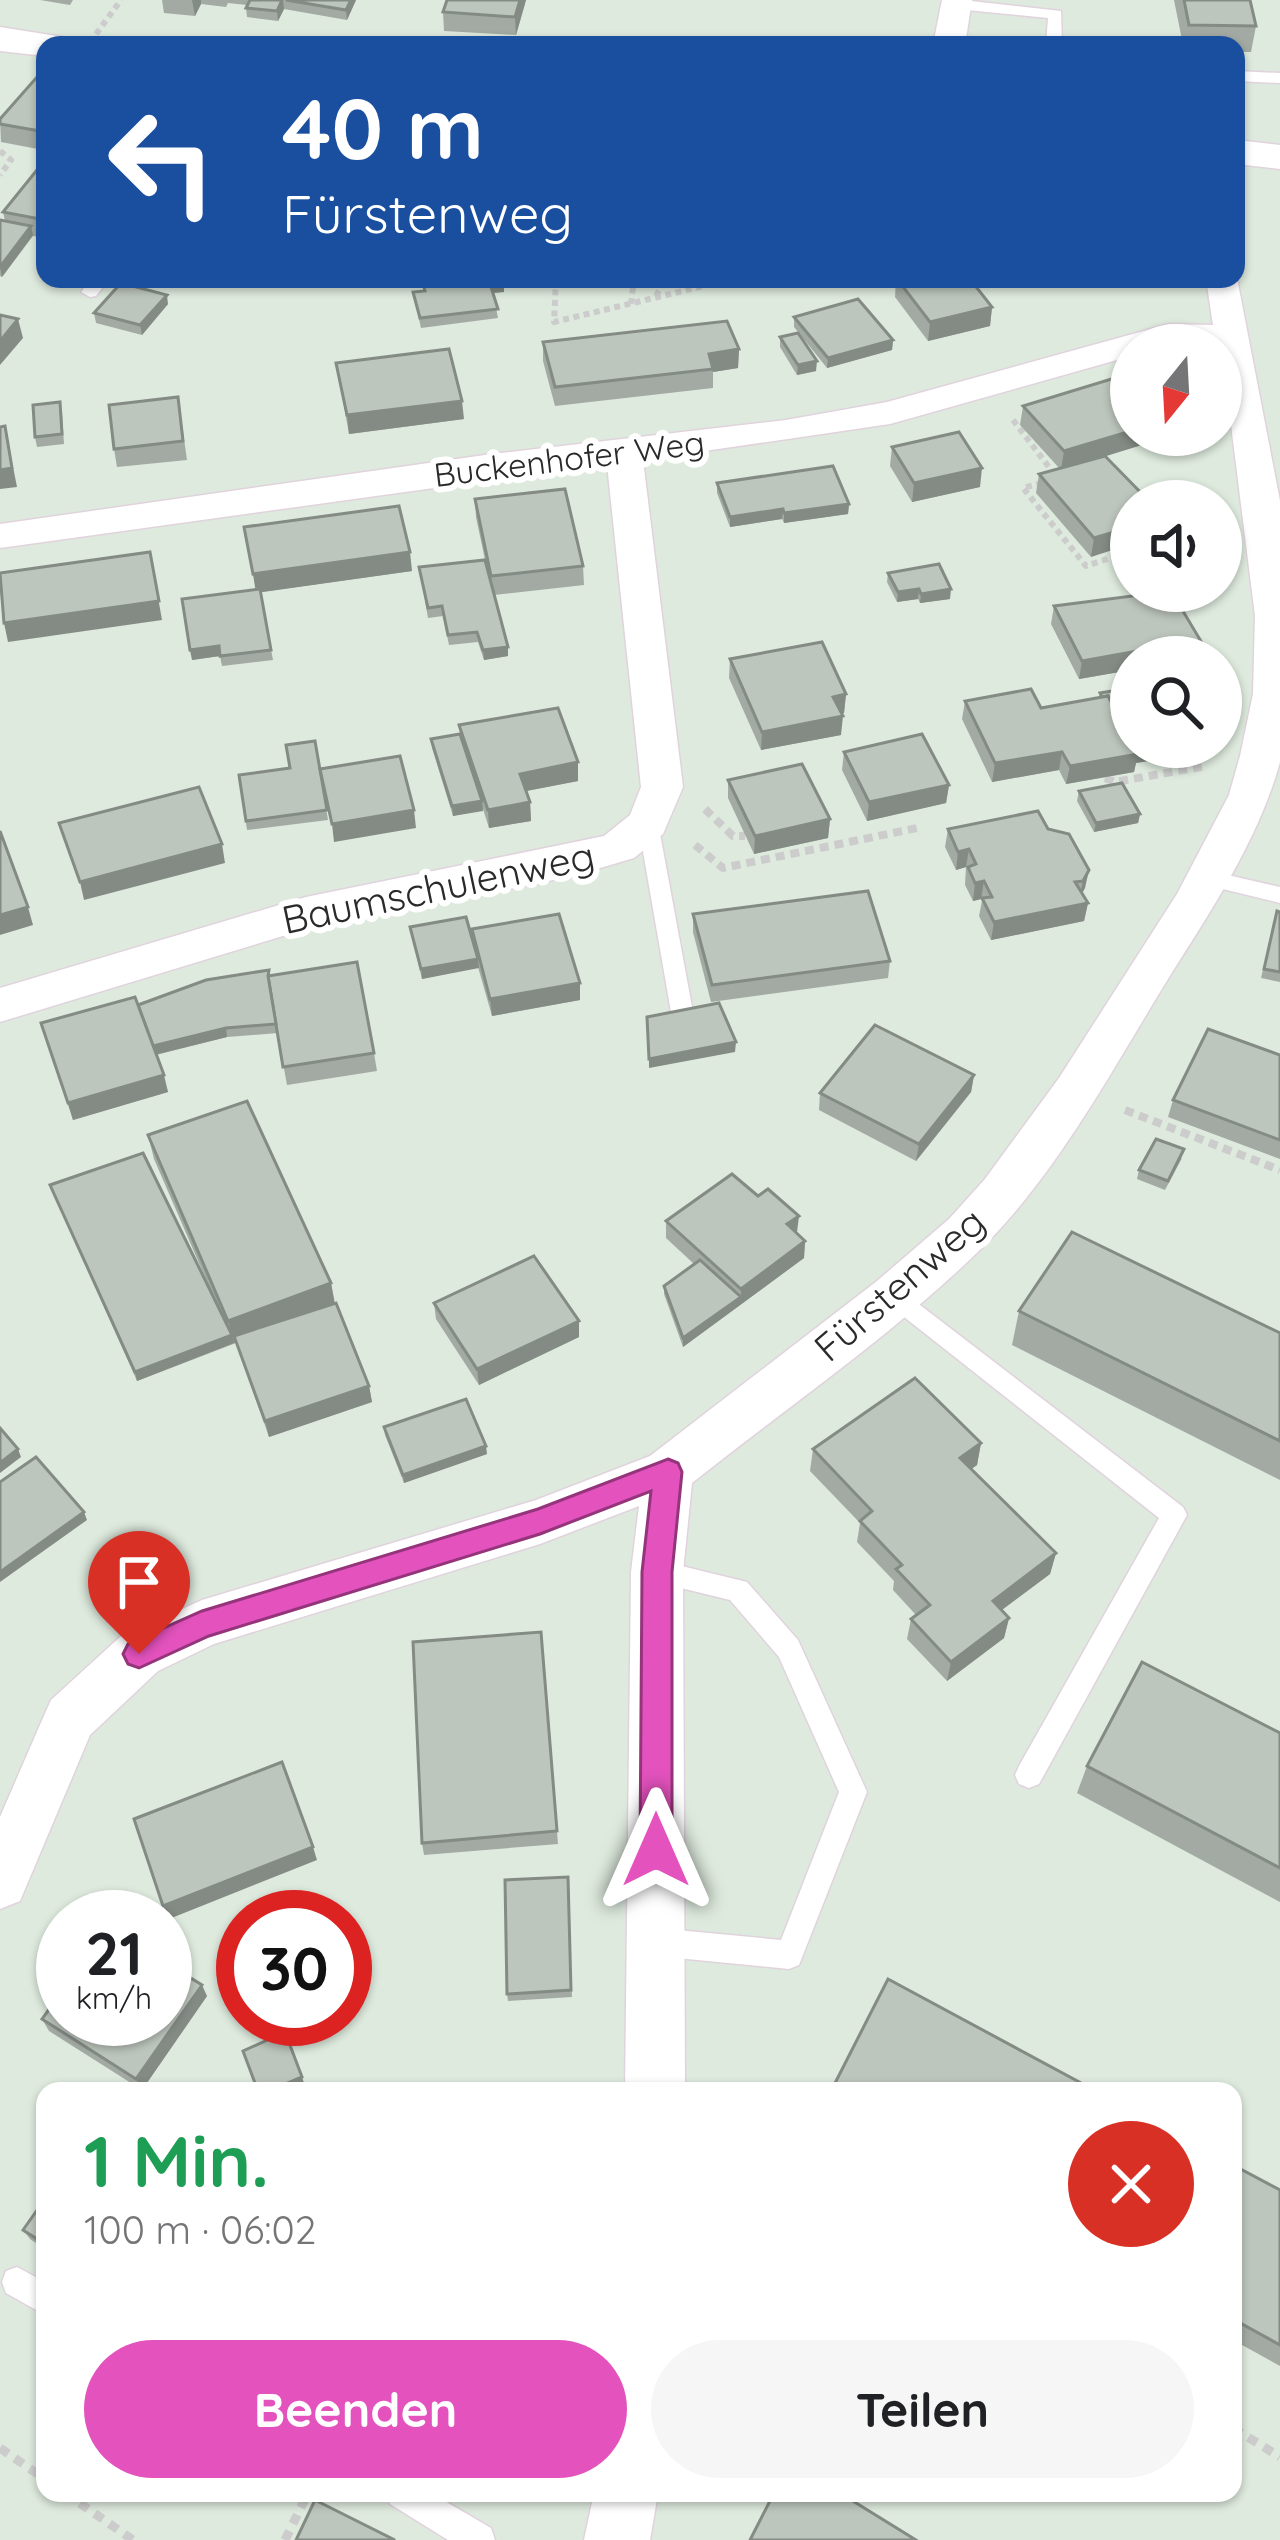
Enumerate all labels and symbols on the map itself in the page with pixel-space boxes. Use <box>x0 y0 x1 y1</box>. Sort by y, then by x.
north arrow <box>1110 324 1242 456</box>
street label: Buckenhofer Weg <box>431 421 707 495</box>
street label: Baumschulenweg <box>277 830 599 944</box>
street label: Fürstenweg <box>804 1197 994 1371</box>
pin <box>88 1531 190 1654</box>
position arrow <box>593 1787 719 1913</box>
speed limit sign: 30 <box>216 1890 372 2046</box>

